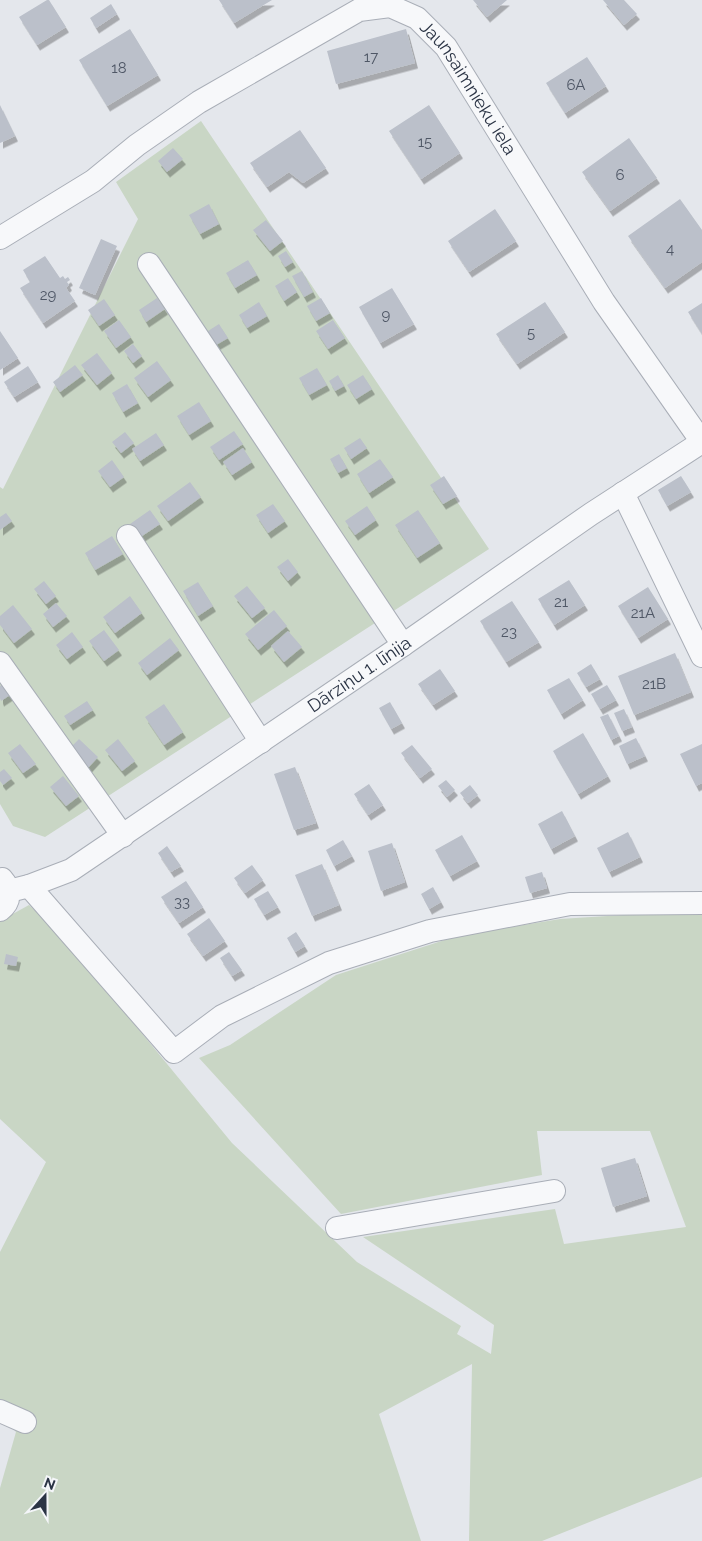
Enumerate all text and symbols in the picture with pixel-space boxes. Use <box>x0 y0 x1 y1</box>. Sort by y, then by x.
street label: Jaunsaimnieku iela <box>416 16 521 159</box>
house number: 17 <box>364 48 378 66</box>
house number: 18 <box>111 59 127 77</box>
house number: 6A <box>567 76 585 94</box>
house number: 15 <box>418 133 432 151</box>
house number: 6 <box>615 166 625 184</box>
house number: 4 <box>666 240 674 258</box>
house number: 29 <box>40 286 57 304</box>
house number: 9 <box>382 306 391 324</box>
house number: 5 <box>527 324 535 342</box>
house number: 21 <box>554 593 569 611</box>
house number: 21A <box>631 604 655 622</box>
house number: 23 <box>501 623 517 641</box>
street label: Dārziņu 1. līnija <box>303 632 415 717</box>
house number: 21B <box>642 675 666 693</box>
house number: 33 <box>174 893 190 911</box>
north arrow <box>20 1471 70 1521</box>
text: N <box>42 1474 58 1493</box>

